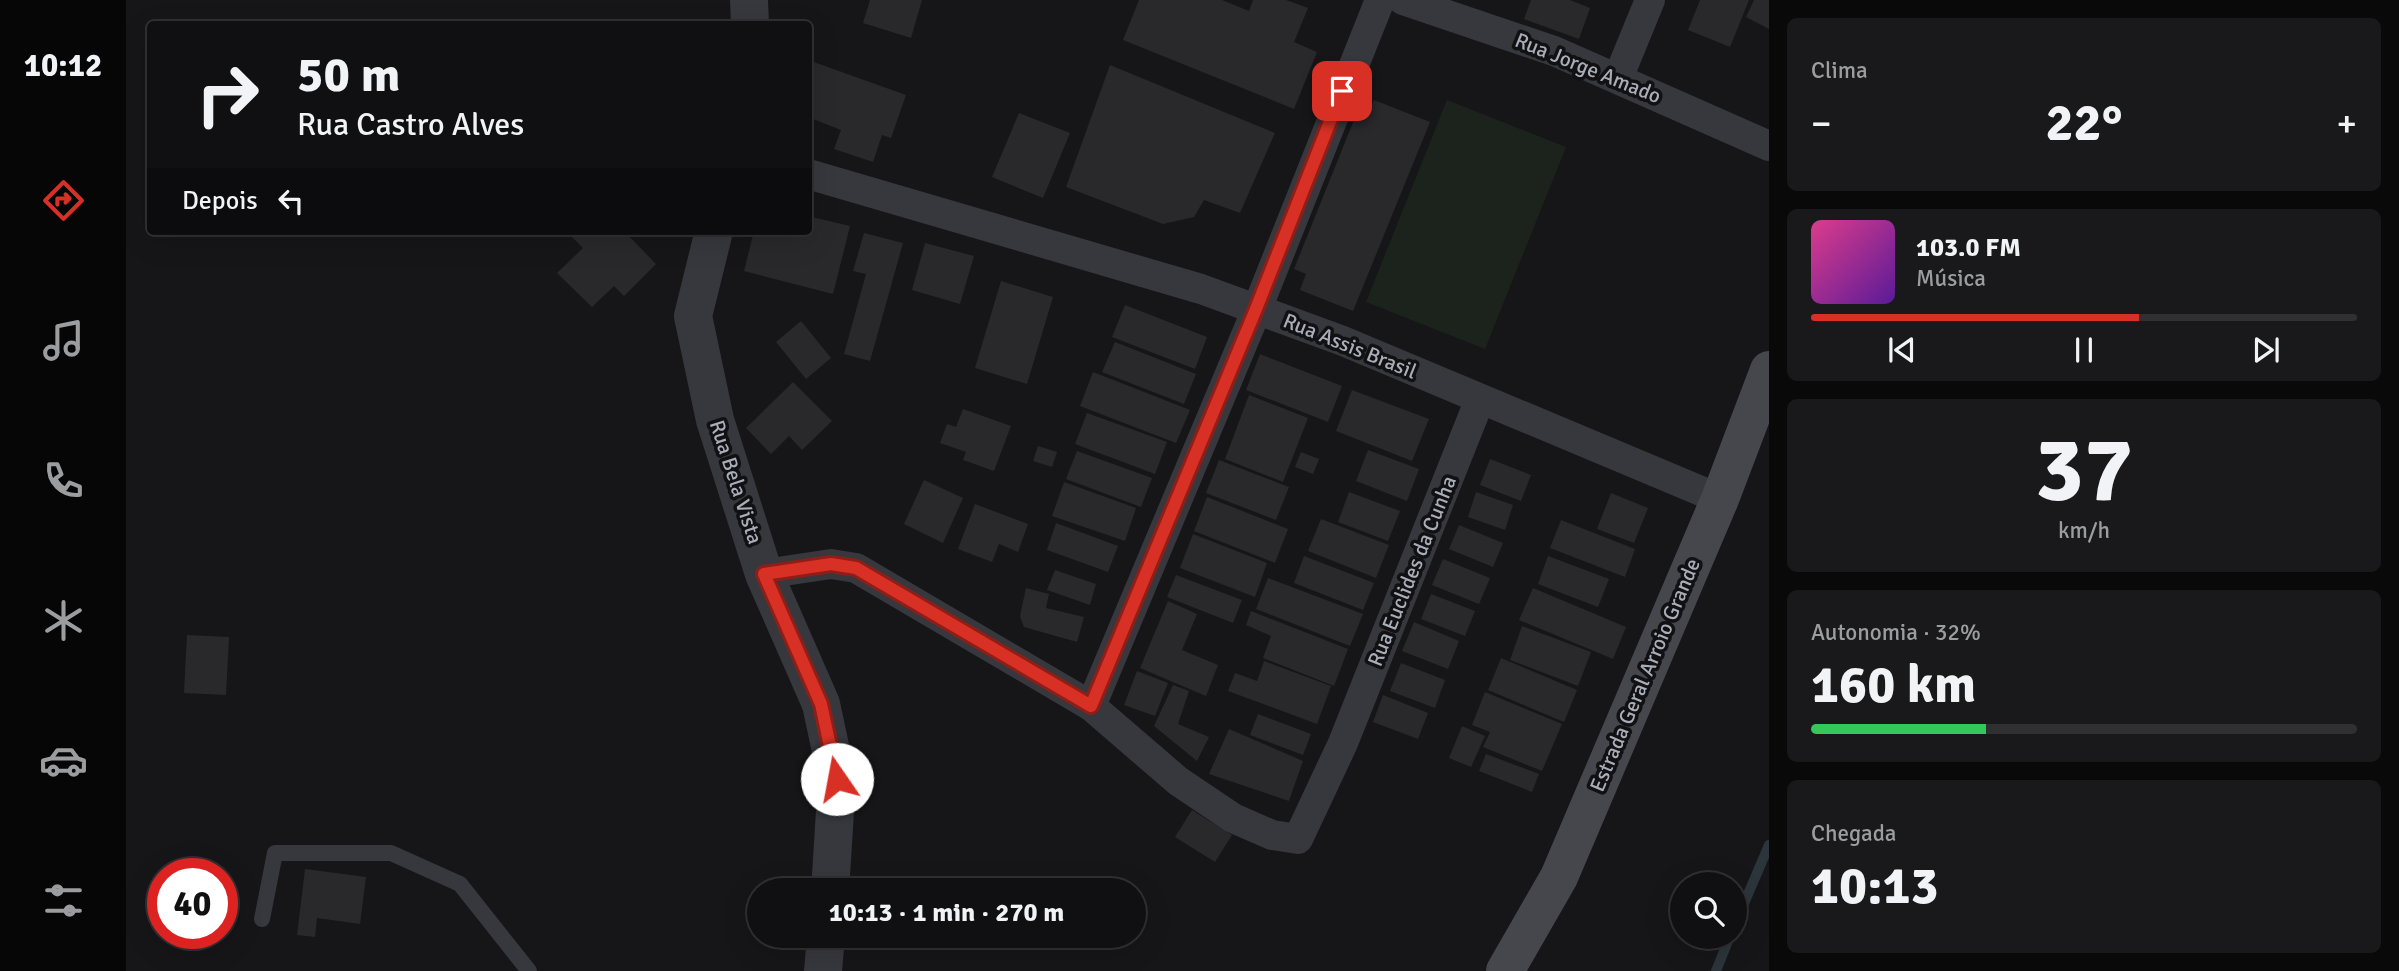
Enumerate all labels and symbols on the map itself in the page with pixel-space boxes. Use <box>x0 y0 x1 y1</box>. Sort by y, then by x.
street label: Rua Jorge Amado <box>1511 27 1665 109</box>
pin <box>1312 61 1372 121</box>
street label: Rua Assis Brasil <box>1280 307 1420 385</box>
street label: Rua Bela Vista <box>704 417 768 547</box>
street label: Rua Euclides da Cunha <box>1362 472 1462 670</box>
street label: Estrada Geral Arroio Grande <box>1584 554 1706 796</box>
position arrow <box>800 742 874 816</box>
speed limit sign: 40 <box>147 858 238 949</box>

